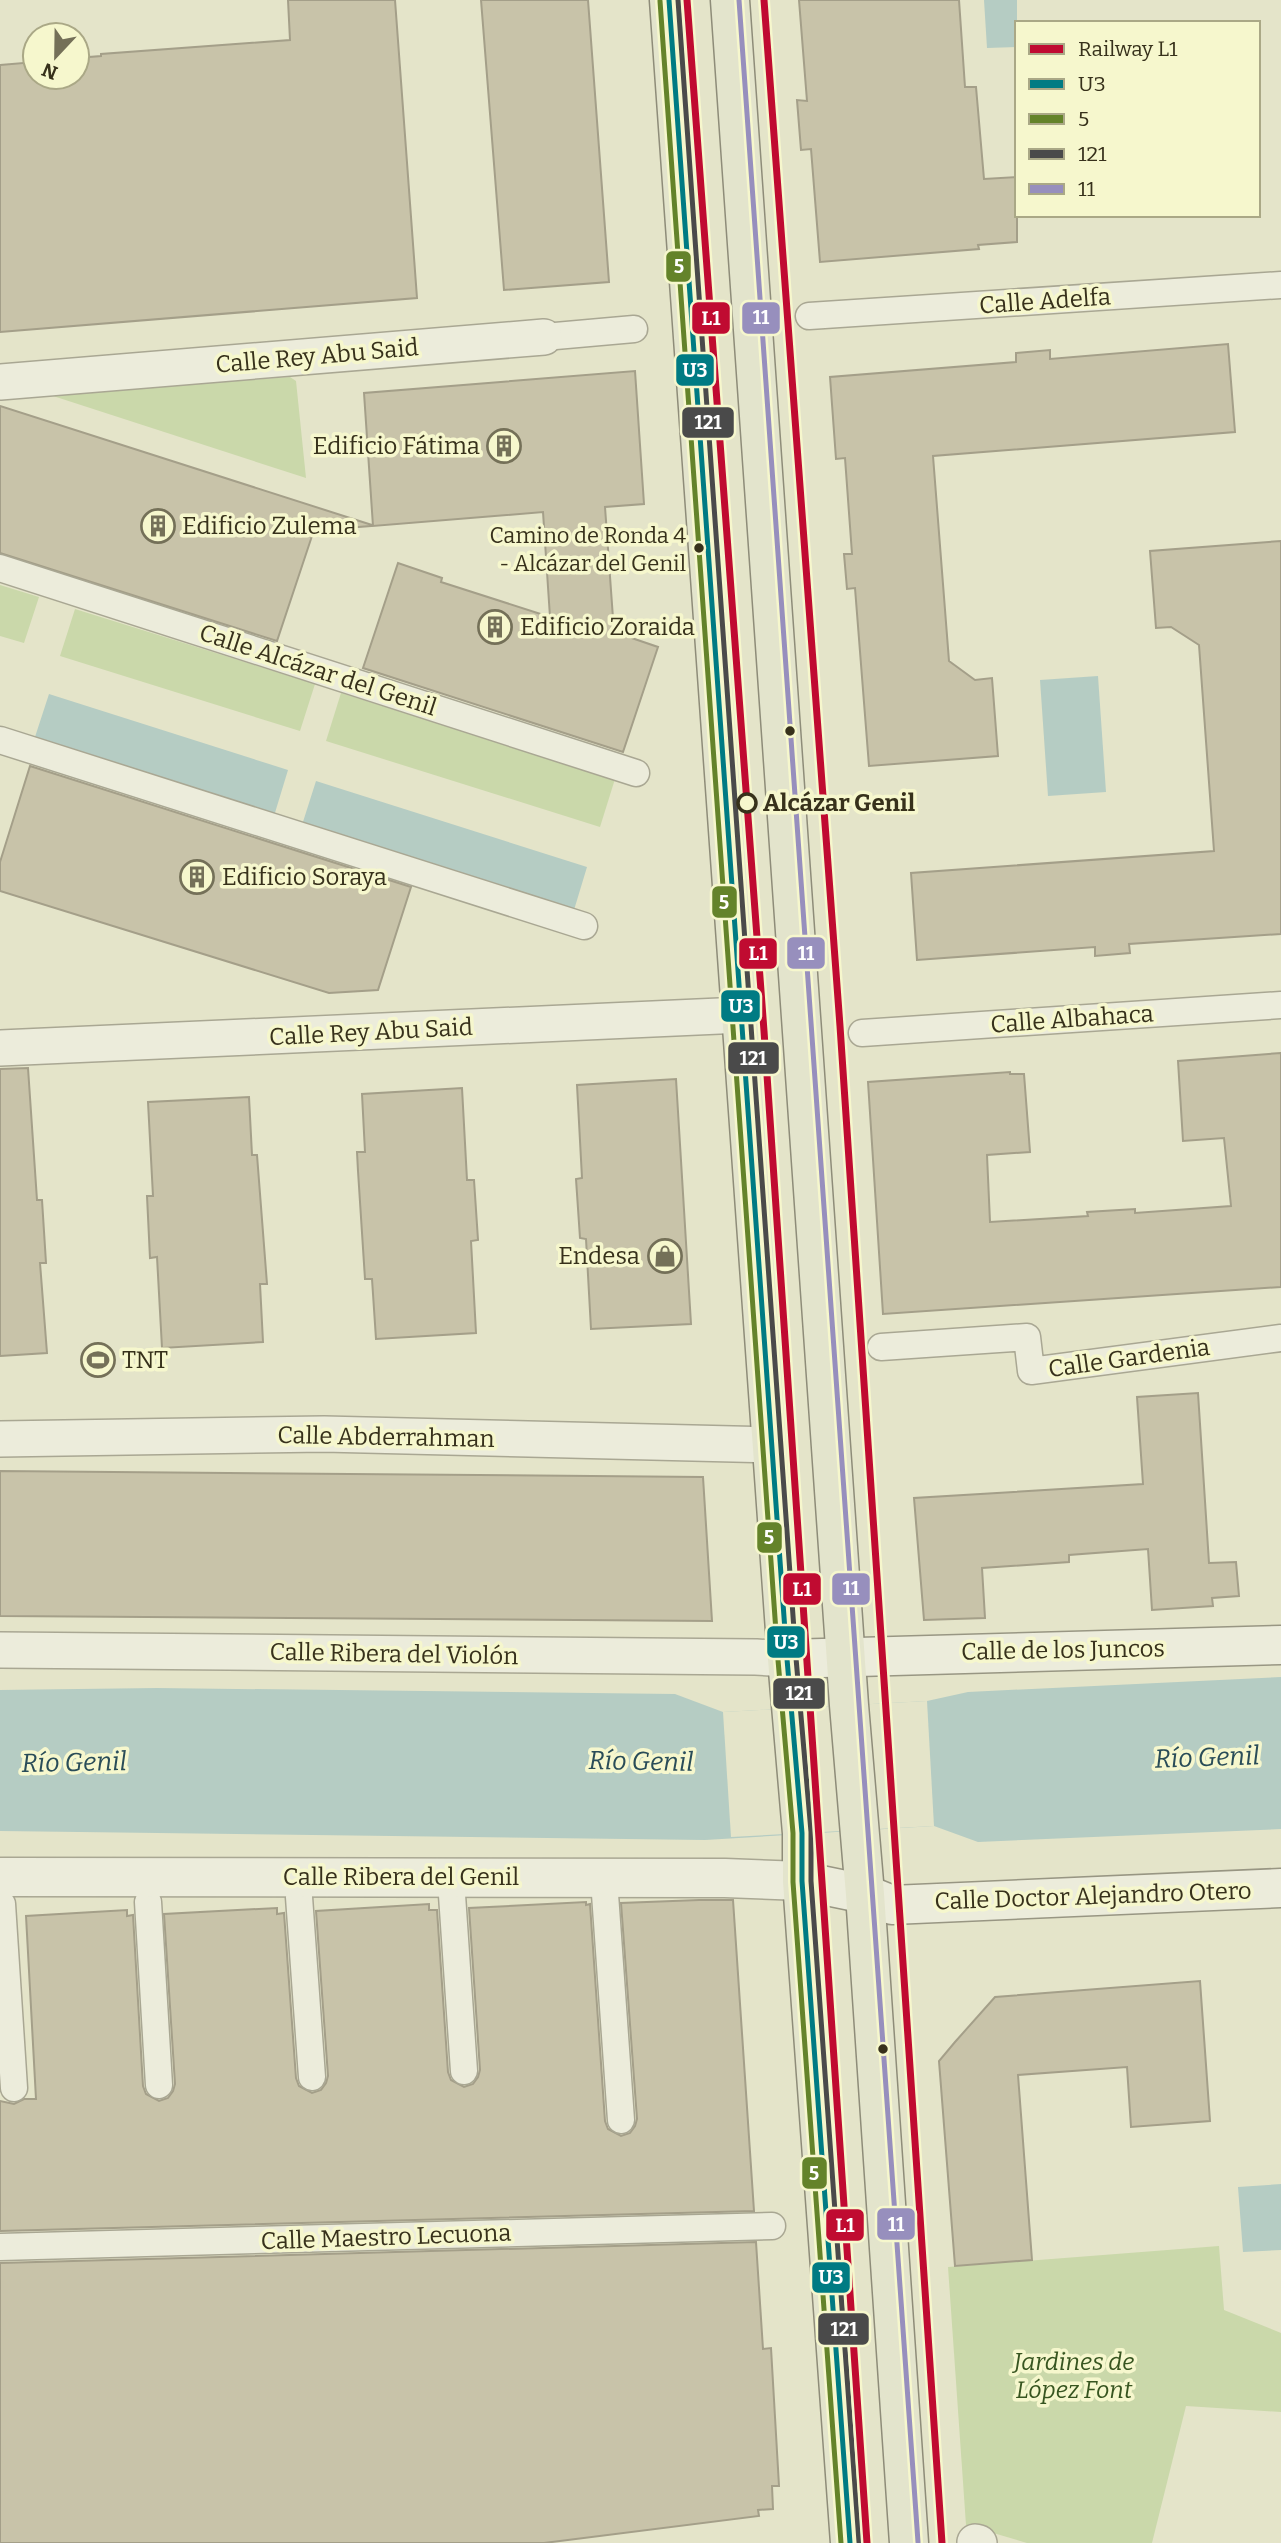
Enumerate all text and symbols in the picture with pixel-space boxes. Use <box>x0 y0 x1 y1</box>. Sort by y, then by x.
north arrow <box>21 21 91 91</box>
legend <box>1015 21 1260 217</box>
text: Railway L1 <box>1078 36 1178 62</box>
text: N <box>38 58 61 85</box>
text: U3 <box>1078 71 1106 97</box>
text: 5 <box>1078 106 1089 132</box>
text: 121 <box>1078 141 1107 167</box>
text: 11 <box>1078 176 1096 202</box>
line badge: 5 <box>665 250 692 283</box>
text: 5 <box>674 255 684 278</box>
street label: Calle Adelfa <box>978 282 1112 320</box>
line badge: L1 <box>691 301 731 335</box>
line badge: 11 <box>741 301 781 335</box>
text: 11 <box>753 306 770 329</box>
text: L1 <box>702 307 721 330</box>
street label: Calle Rey Abu Said <box>214 333 420 379</box>
line badge: U3 <box>675 353 715 387</box>
text: U3 <box>682 359 708 382</box>
line badge: 121 <box>681 406 735 439</box>
text: 121 <box>694 411 722 434</box>
building icon: Edificio Fátima <box>485 427 523 465</box>
place label: Edificio Fátima <box>313 432 480 460</box>
building icon: Edificio Zulema <box>139 507 177 545</box>
place label: Edificio Zulema <box>182 512 357 540</box>
place label: Camino de Ronda 4 - Alcázar del Genil <box>490 522 686 577</box>
marker: Camino de Ronda 4 - Alcázar del Genil <box>692 541 706 555</box>
building icon: Edificio Zoraida <box>476 608 514 646</box>
place label: Edificio Zoraida <box>520 613 695 641</box>
street label: Calle Alcázar del Genil <box>196 618 440 722</box>
unlabelled marker <box>783 724 797 738</box>
place label: Alcázar Genil <box>763 789 916 817</box>
marker: Alcázar Genil <box>737 793 757 813</box>
building icon: Edificio Soraya <box>178 858 216 896</box>
place label: Edificio Soraya <box>222 863 387 891</box>
line badge: 5 <box>711 885 738 919</box>
text: 5 <box>719 891 729 914</box>
line badge: 11 <box>786 936 826 970</box>
line badge: L1 <box>738 937 778 970</box>
text: L1 <box>749 942 768 965</box>
text: 11 <box>798 942 815 965</box>
line badge: U3 <box>720 989 761 1023</box>
text: U3 <box>728 995 754 1018</box>
street label: Calle Albahaca <box>989 999 1155 1039</box>
street label: Calle Rey Abu Said <box>268 1013 474 1051</box>
line badge: 121 <box>727 1041 780 1075</box>
text: 121 <box>739 1047 767 1070</box>
shop icon: Endesa <box>646 1237 684 1275</box>
place label: Endesa <box>558 1242 640 1270</box>
street label: Calle Gardenia <box>1046 1333 1212 1383</box>
sports icon: TNT <box>79 1341 117 1379</box>
place label: TNT <box>122 1346 168 1374</box>
street label: Calle Abderrahman <box>277 1421 495 1453</box>
line badge: 5 <box>756 1521 783 1554</box>
text: 5 <box>764 1526 774 1549</box>
line badge: L1 <box>782 1572 822 1606</box>
line badge: 11 <box>831 1572 871 1606</box>
text: 11 <box>843 1577 860 1600</box>
text: L1 <box>793 1578 812 1601</box>
line badge: U3 <box>766 1625 806 1659</box>
text: U3 <box>773 1631 799 1654</box>
street label: Calle de los Juncos <box>961 1634 1165 1666</box>
street label: Calle Ribera del Violón <box>269 1638 519 1670</box>
line badge: 121 <box>772 1677 826 1710</box>
text: 121 <box>785 1682 813 1705</box>
water label: Río Genil <box>1154 1740 1260 1775</box>
water label: Río Genil <box>588 1745 694 1778</box>
water label: Río Genil <box>21 1746 127 1779</box>
street label: Calle Ribera del Genil <box>283 1863 519 1891</box>
street label: Calle Doctor Alejandro Otero <box>934 1876 1252 1916</box>
unlabelled marker <box>876 2042 890 2056</box>
line badge: 5 <box>801 2156 828 2190</box>
text: 5 <box>809 2162 819 2185</box>
line badge: 11 <box>876 2207 916 2241</box>
line badge: L1 <box>825 2208 865 2242</box>
text: 11 <box>888 2213 905 2236</box>
text: L1 <box>836 2214 855 2237</box>
street label: Calle Maestro Lecuona <box>260 2219 512 2255</box>
line badge: U3 <box>811 2261 851 2294</box>
text: U3 <box>818 2266 844 2289</box>
line badge: 121 <box>817 2312 870 2346</box>
text: 121 <box>830 2318 858 2341</box>
park label: Jardines de López Font <box>1012 2348 1134 2404</box>

